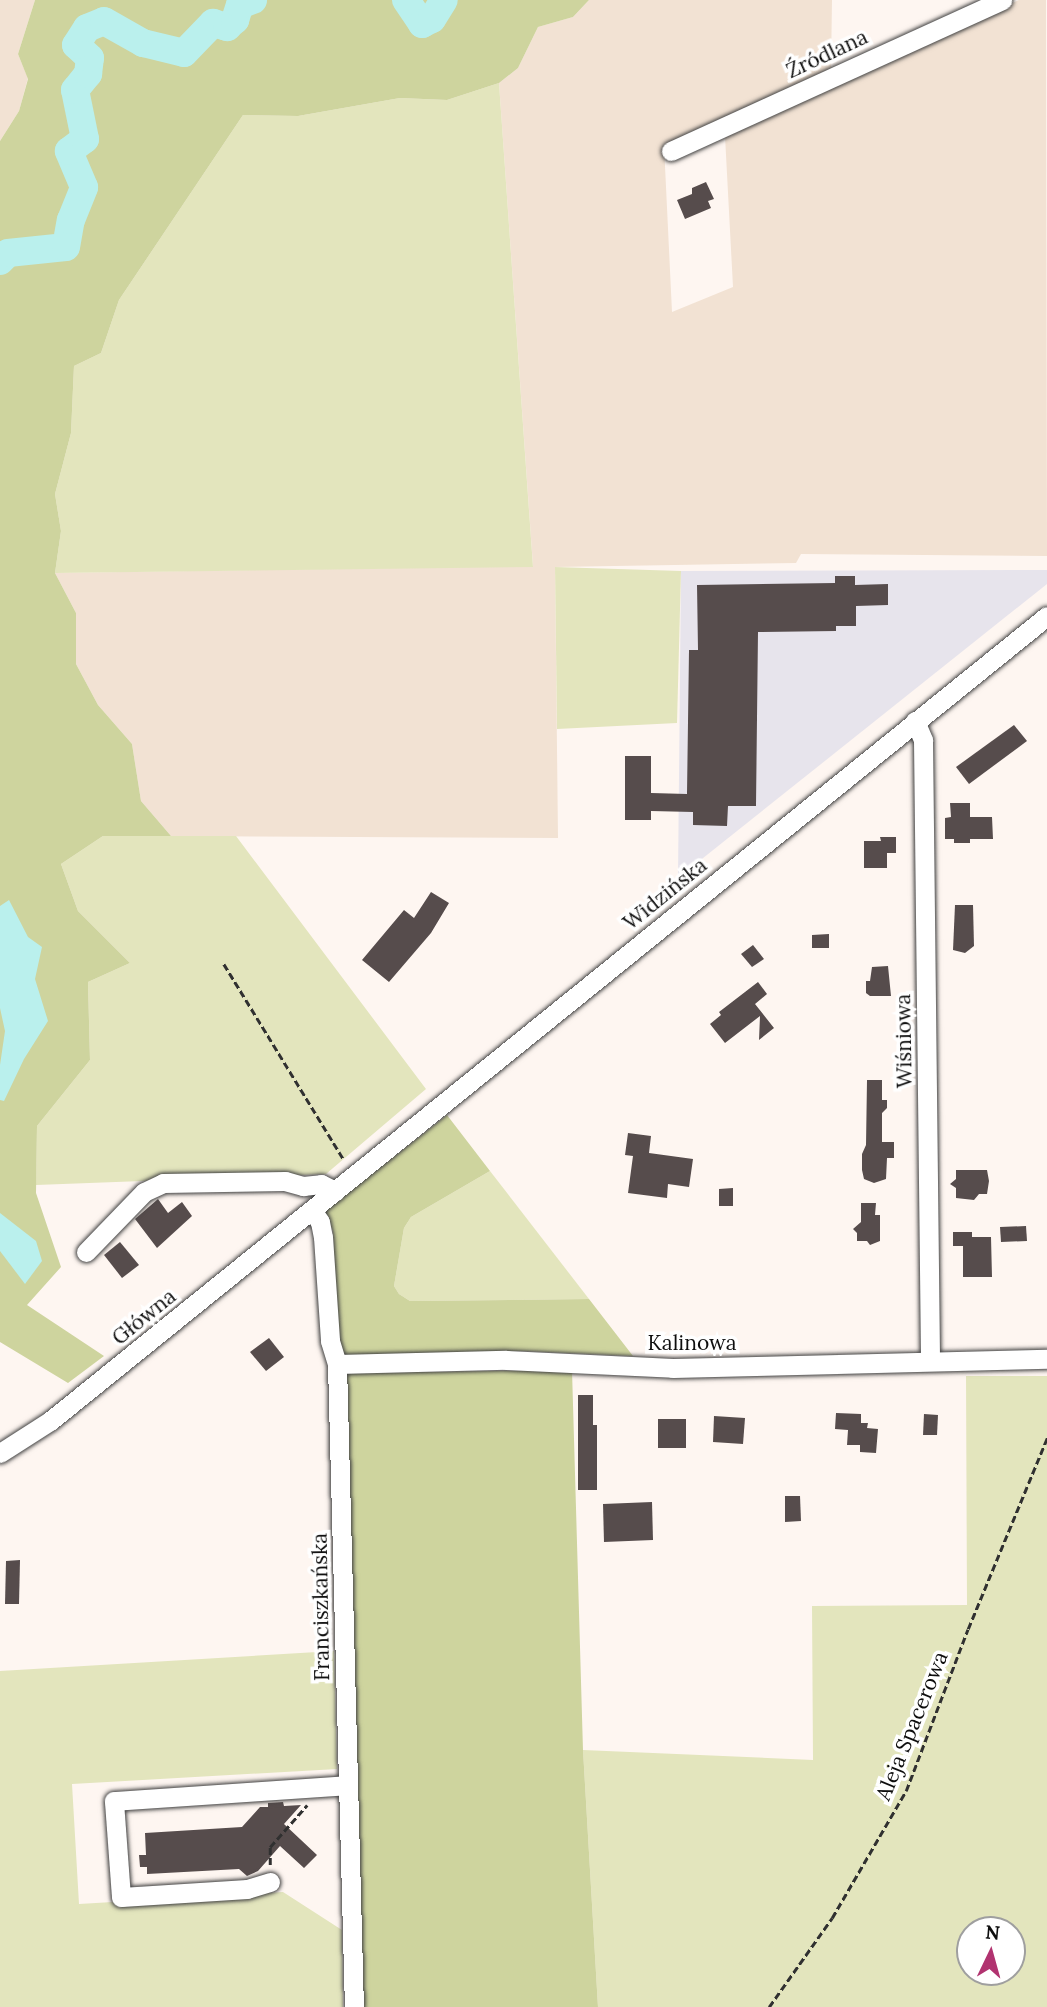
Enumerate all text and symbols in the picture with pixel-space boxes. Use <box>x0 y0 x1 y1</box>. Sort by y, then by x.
street label: Źródlana <box>782 24 872 84</box>
street label: Widzińska <box>618 853 712 935</box>
street label: Wiśniowa <box>891 994 917 1088</box>
street label: Główna <box>107 1284 181 1350</box>
street label: Kalinowa <box>647 1330 737 1356</box>
street label: Franciszkańska <box>307 1533 335 1681</box>
street label: Aleja Spacerowa <box>871 1648 953 1804</box>
north arrow <box>956 1916 1026 1986</box>
text: N <box>984 1919 1001 1945</box>

